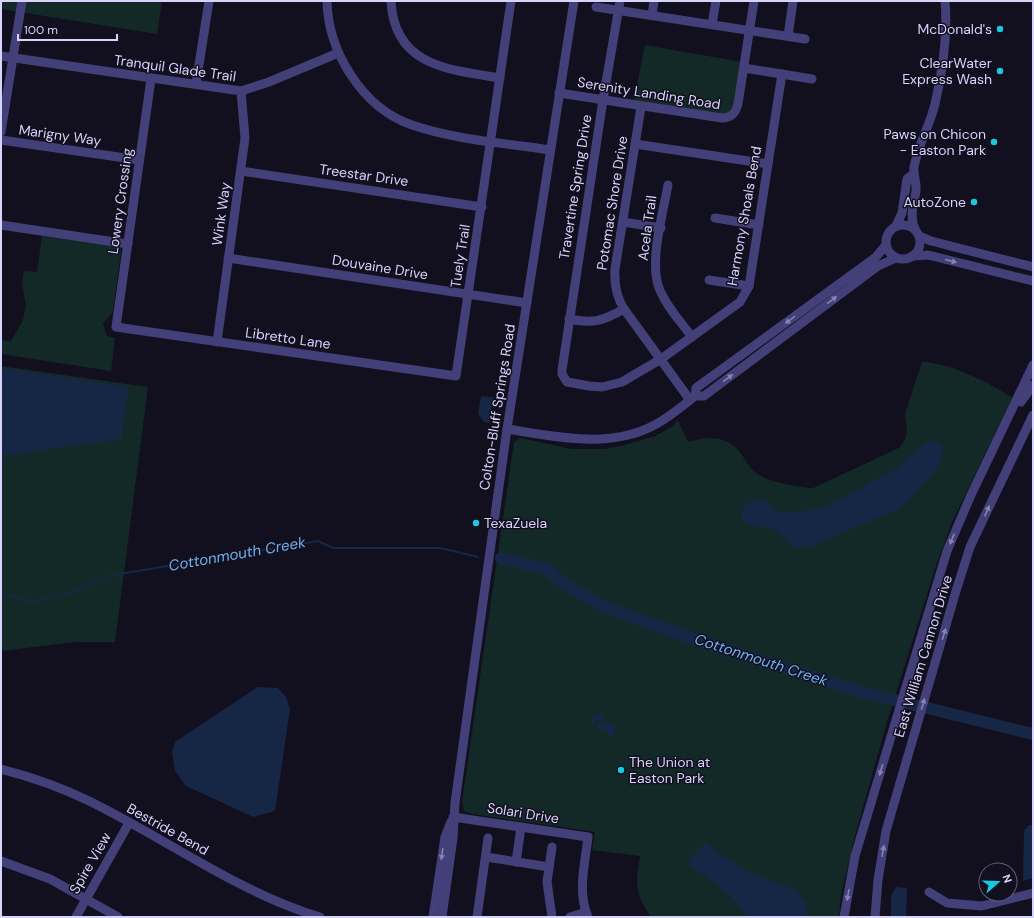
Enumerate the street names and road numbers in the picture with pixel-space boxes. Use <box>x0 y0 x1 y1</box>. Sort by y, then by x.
street label: Tranquil Glade Trail <box>113 51 237 85</box>
street label: Serenity Landing Road <box>576 73 722 113</box>
street label: Travertine Spring Drive <box>555 113 595 261</box>
street label: Marigny Way <box>18 120 103 150</box>
street label: Potomac Shore Drive <box>593 135 631 271</box>
street label: Harmony Shoals Bend <box>723 145 765 287</box>
street label: Lowery Crossing <box>104 147 136 255</box>
street label: Treestar Drive <box>318 160 410 190</box>
street label: Wink Way <box>208 181 234 247</box>
street label: Acela Trail <box>634 194 660 262</box>
street label: Tuely Trail <box>446 223 474 289</box>
street label: Douvaine Drive <box>331 251 429 283</box>
street label: Libretto Lane <box>244 323 332 353</box>
street label: Colton-Bluff Springs Road <box>475 323 519 491</box>
street label: East William Cannon Drive <box>890 573 956 739</box>
street label: Solari Drive <box>486 798 560 828</box>
street label: Bestride Bend <box>124 799 212 859</box>
street label: Spire View <box>65 829 115 897</box>

